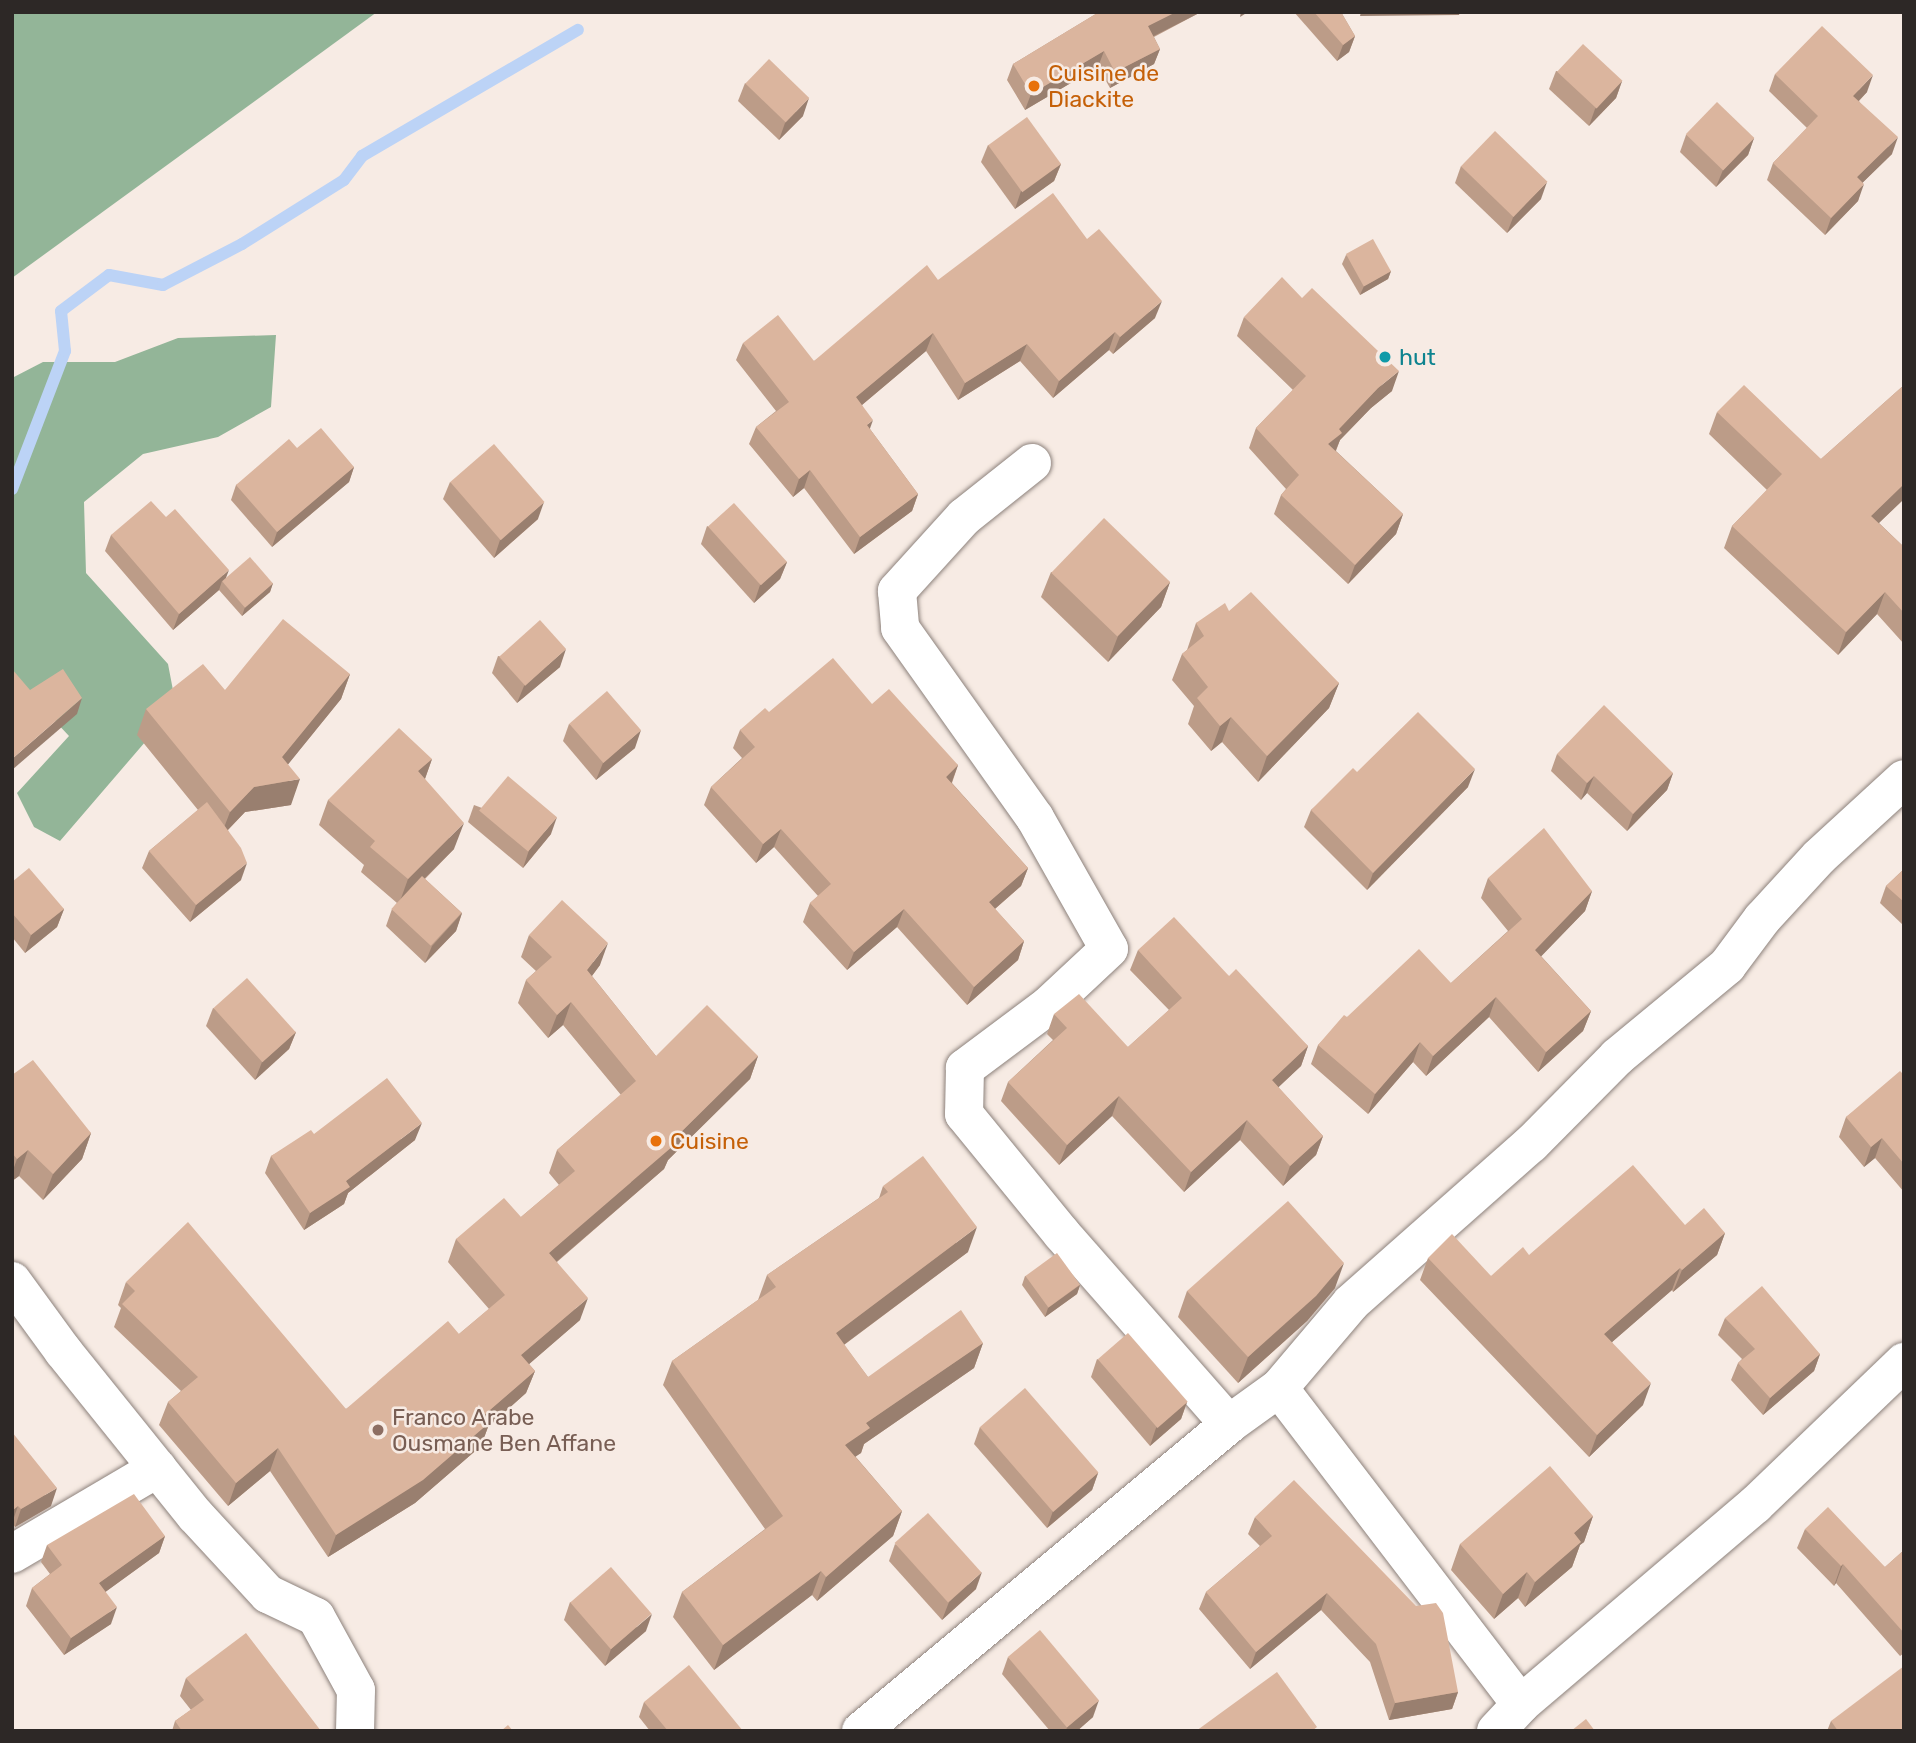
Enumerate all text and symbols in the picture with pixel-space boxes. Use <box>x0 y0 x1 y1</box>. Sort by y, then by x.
place label: Cuisine de Diackite <box>1048 59 1159 113</box>
marker: Cuisine de Diackite <box>1026 78 1042 94</box>
place label: hut <box>1399 343 1436 371</box>
marker: hut <box>1377 349 1393 365</box>
place label: Cuisine <box>670 1127 749 1155</box>
marker: Cuisine <box>648 1133 664 1149</box>
place label: Franco Arabe Ousmane Ben Affane <box>392 1403 617 1457</box>
marker: Franco Arabe Ousmane Ben Affane <box>370 1422 386 1438</box>

